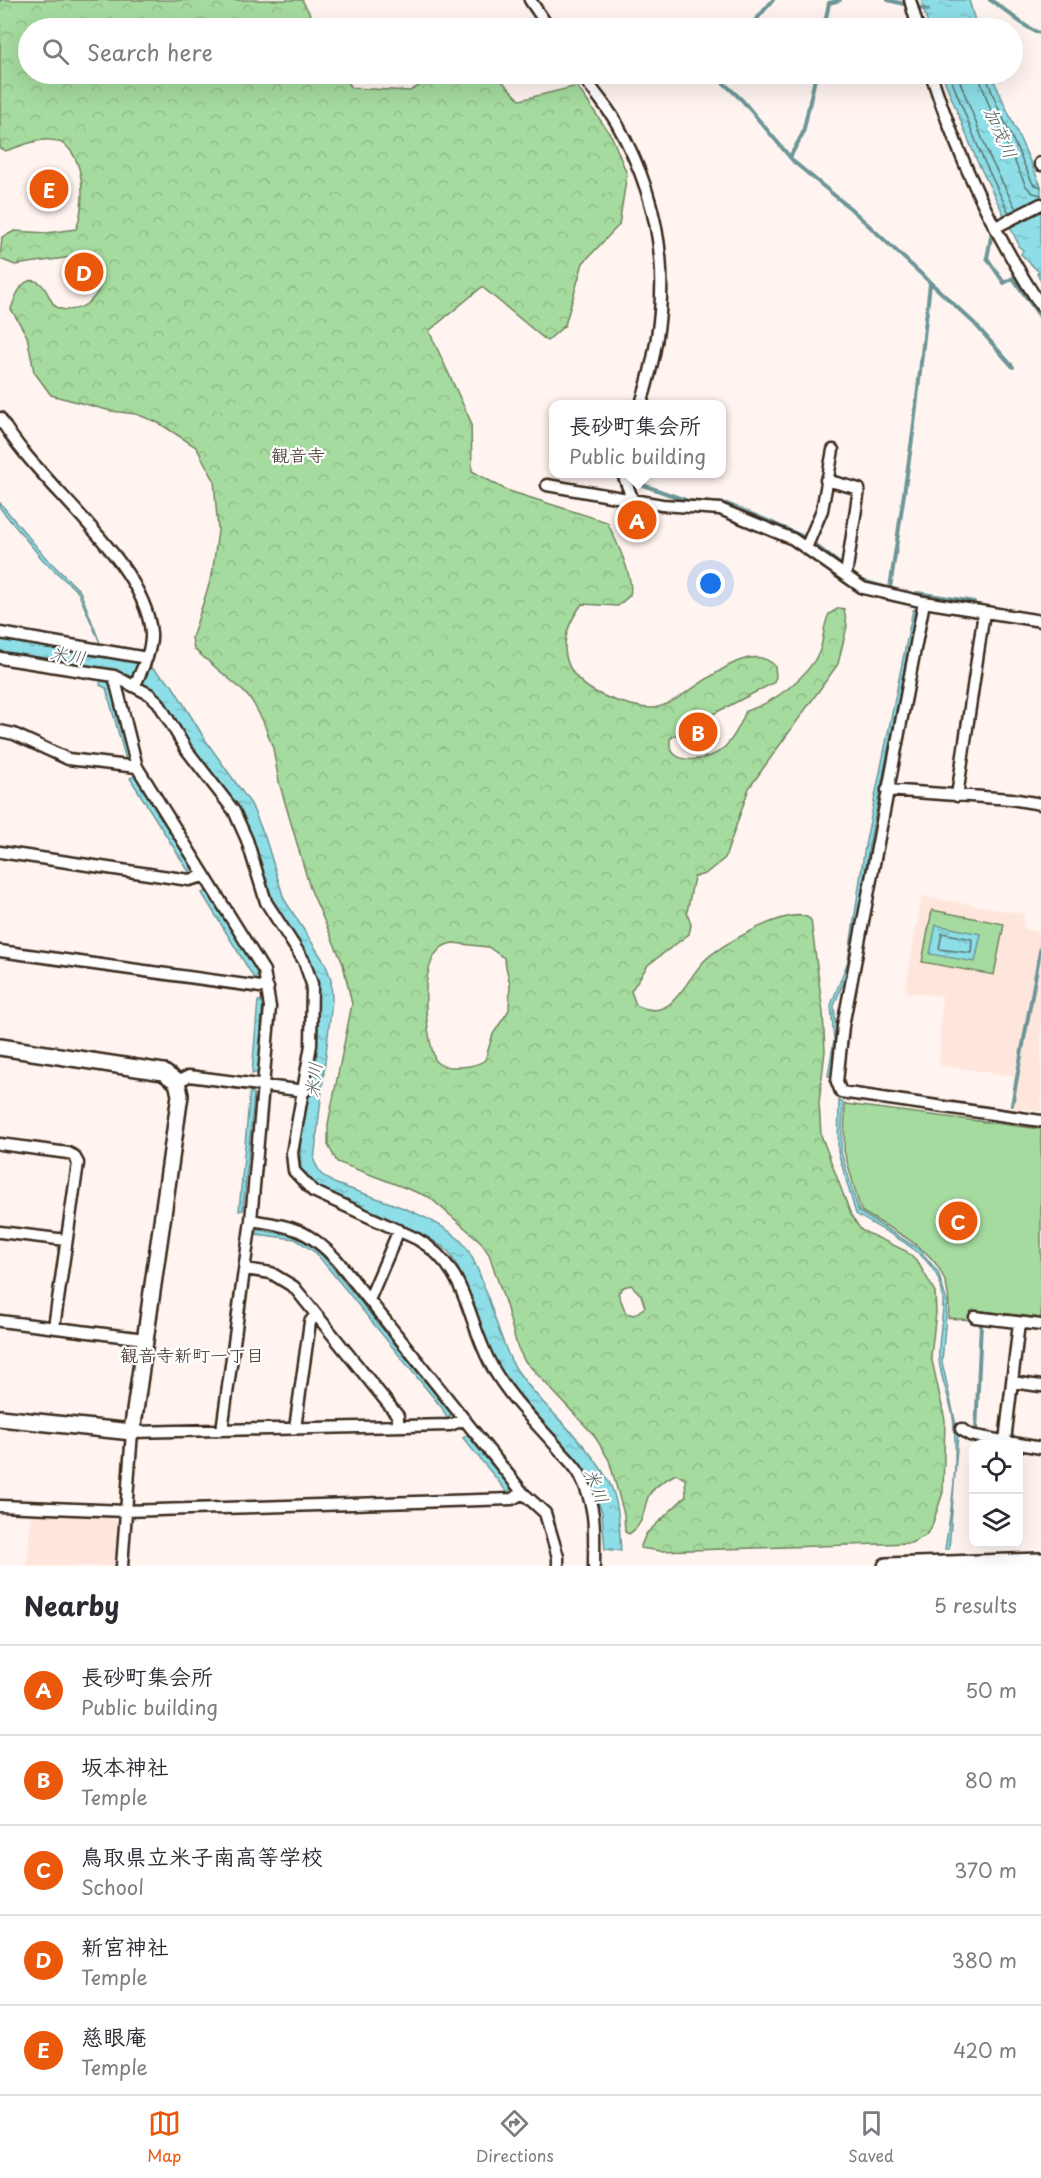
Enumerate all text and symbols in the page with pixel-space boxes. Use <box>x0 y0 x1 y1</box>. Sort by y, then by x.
search box <box>18 18 1023 84</box>
icon: search <box>39 35 72 68</box>
text: Search here <box>87 35 213 68</box>
water label: 加茂川 <box>978 102 1025 163</box>
pin: E <box>29 166 68 212</box>
pin: D <box>64 250 104 294</box>
popup <box>549 400 726 478</box>
text: 長砂町集会所 <box>569 408 701 441</box>
district label: 観音寺 <box>271 441 325 468</box>
text: Public building <box>569 441 706 471</box>
pin: A <box>618 498 656 542</box>
your location <box>696 569 725 598</box>
water label: 米川 <box>48 638 88 671</box>
pin: B <box>678 710 718 754</box>
water label: 米川 <box>297 1060 328 1099</box>
pin: C <box>938 1198 978 1244</box>
district label: 観音寺新町一丁目 <box>120 1341 264 1368</box>
map controls <box>969 1440 1023 1548</box>
button: locate <box>969 1440 1023 1494</box>
water label: 米川 <box>578 1464 616 1507</box>
button: layers <box>969 1494 1023 1548</box>
text: Nearby <box>24 1586 119 1625</box>
text: 5 results <box>934 1590 1017 1620</box>
text: 長砂町集会所 <box>81 1659 213 1692</box>
text: A <box>36 1675 51 1705</box>
text: 50 m <box>965 1675 1017 1705</box>
text: Public building <box>81 1692 218 1722</box>
text: 坂本神社 <box>81 1749 169 1782</box>
text: B <box>37 1765 50 1795</box>
text: 80 m <box>965 1765 1017 1795</box>
text: Temple <box>81 1782 148 1812</box>
text: 鳥取県立米子南高等学校 <box>81 1839 323 1872</box>
text: C <box>36 1855 51 1885</box>
text: 370 m <box>954 1855 1017 1885</box>
text: School <box>81 1872 144 1902</box>
text: 新宮神社 <box>81 1929 169 1962</box>
text: D <box>36 1945 51 1975</box>
text: 380 m <box>951 1945 1017 1975</box>
text: Temple <box>81 1962 148 1992</box>
text: 慈眼庵 <box>81 2019 147 2052</box>
text: E <box>37 2035 50 2065</box>
text: 420 m <box>953 2035 1017 2065</box>
text: Temple <box>81 2052 148 2082</box>
tab: Map <box>147 2107 181 2167</box>
tab: Directions <box>476 2107 554 2167</box>
tab: Saved <box>848 2107 894 2167</box>

